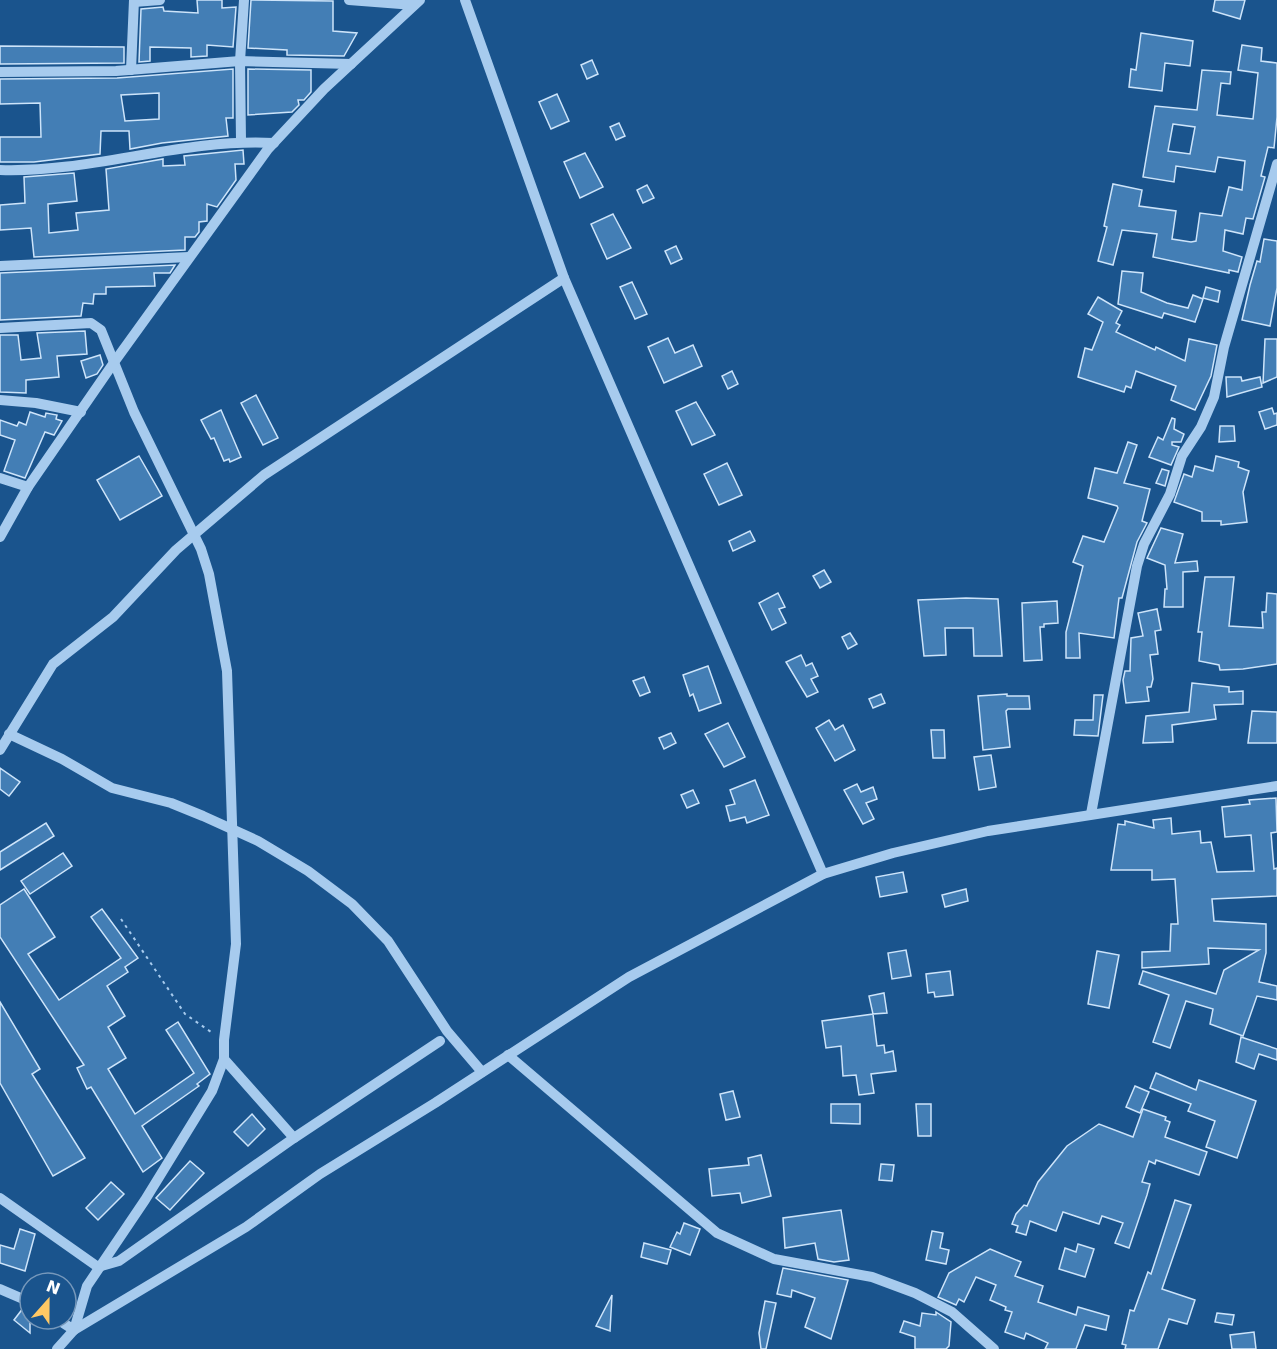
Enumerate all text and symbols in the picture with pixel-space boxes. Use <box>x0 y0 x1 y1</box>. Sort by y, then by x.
north arrow <box>18 1271 78 1331</box>
text: N <box>44 1276 63 1299</box>

